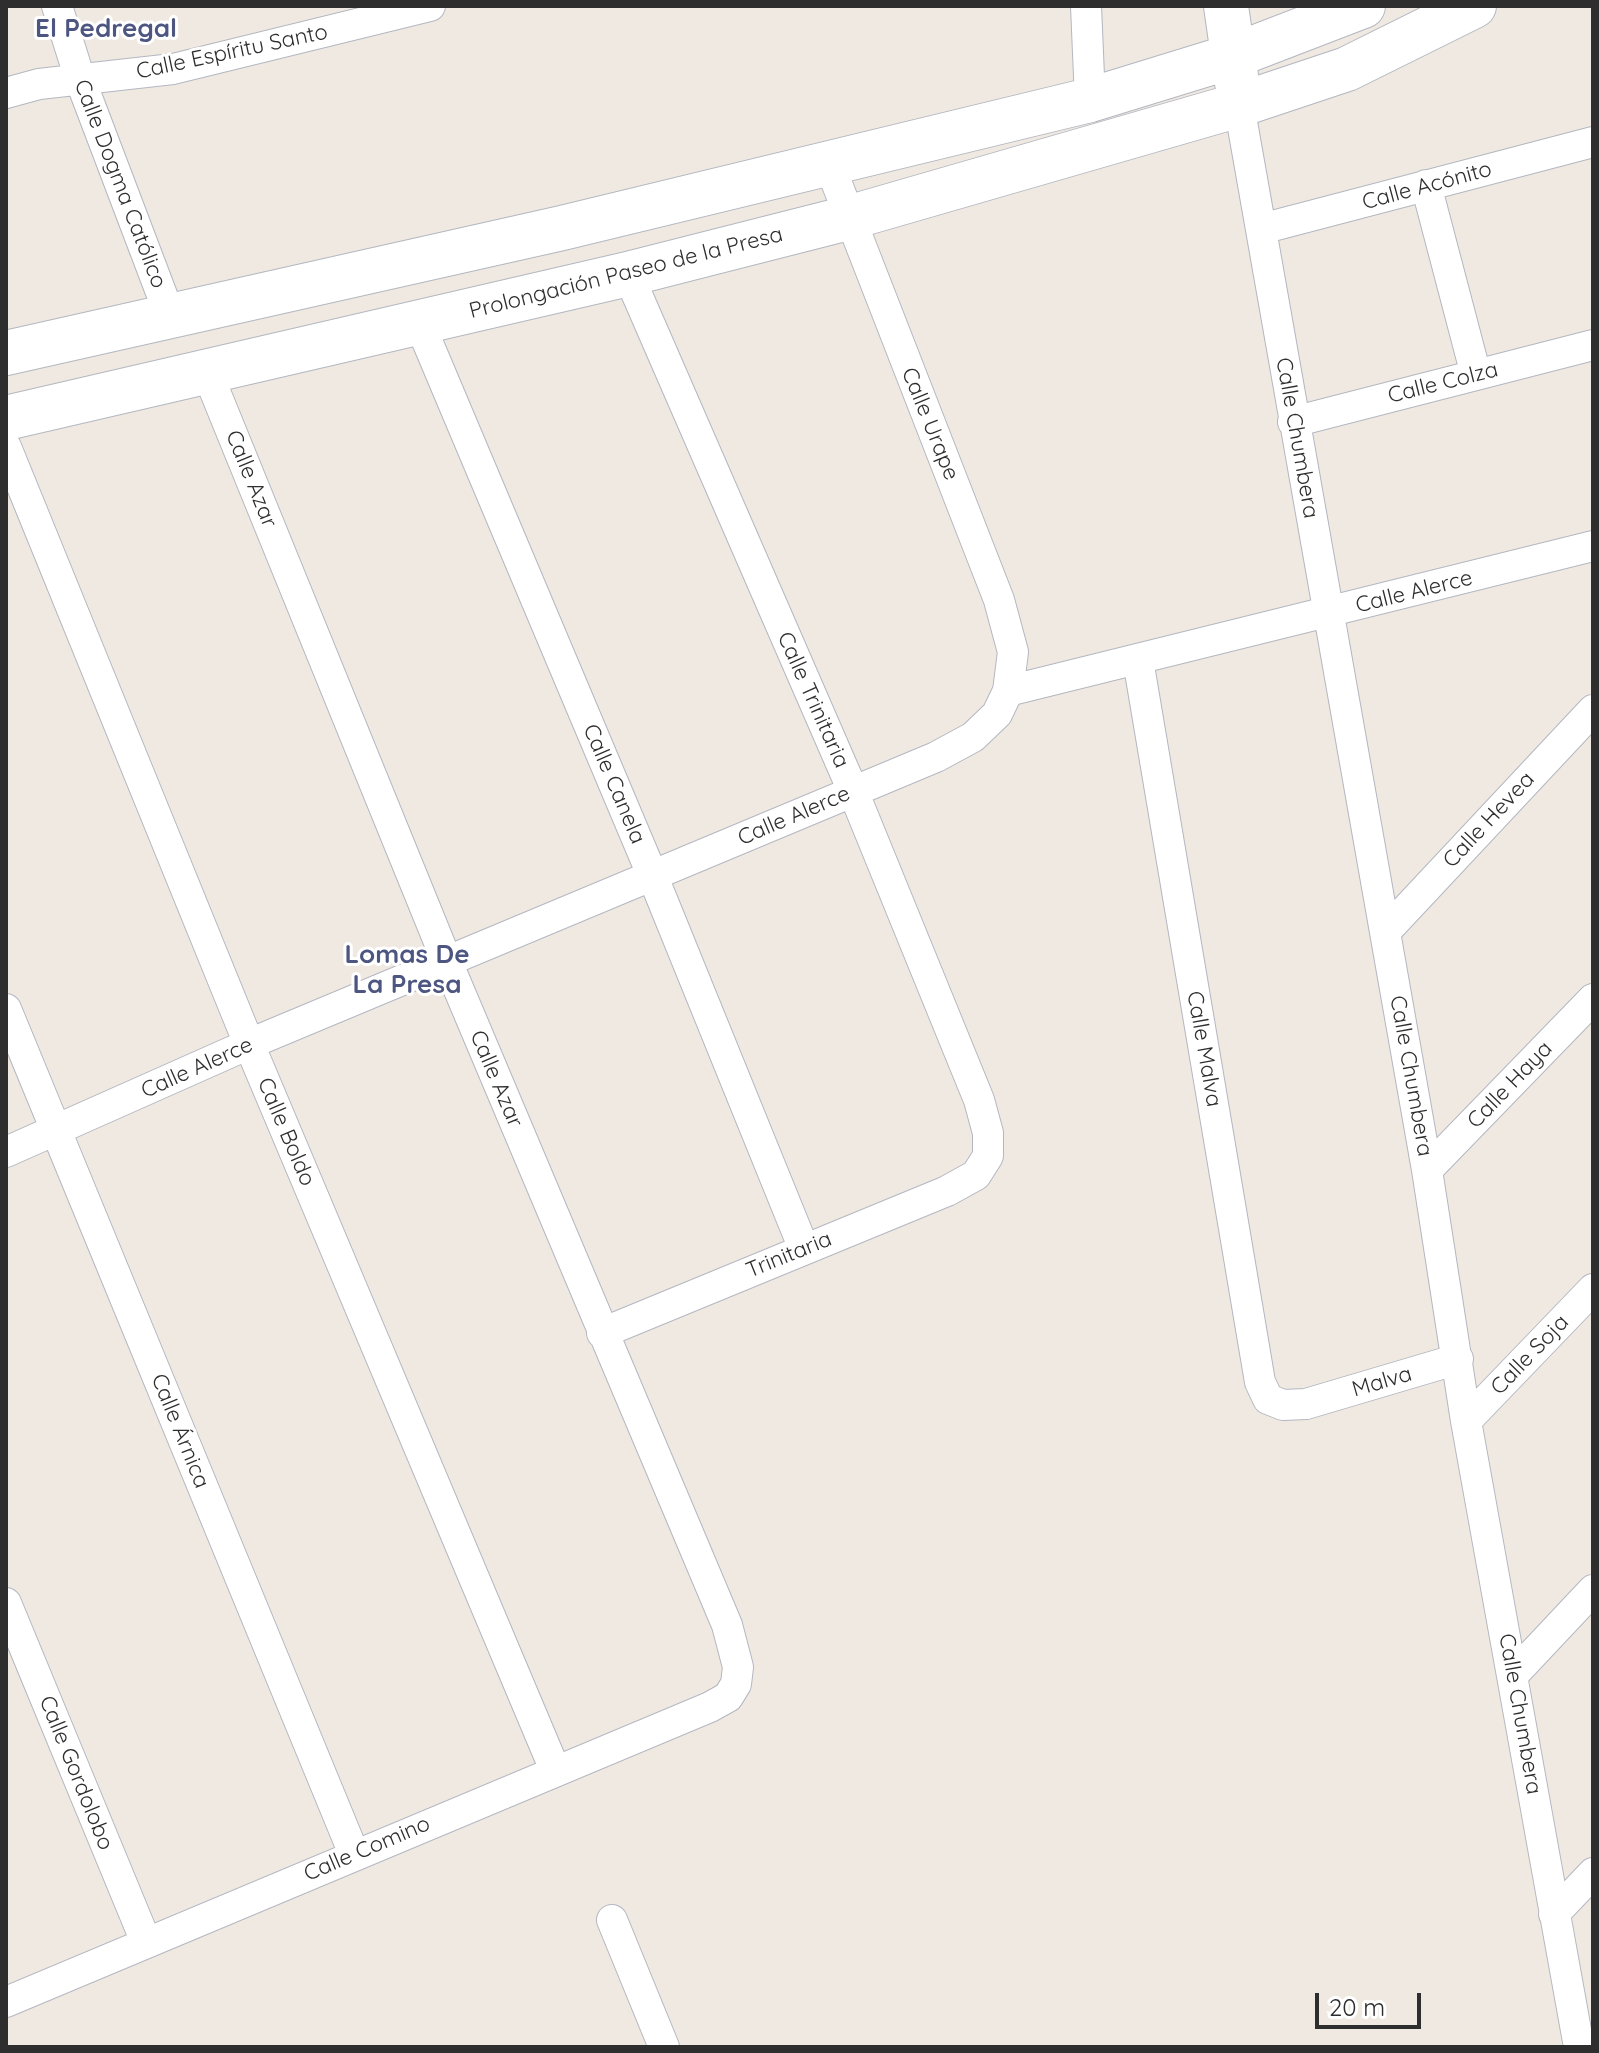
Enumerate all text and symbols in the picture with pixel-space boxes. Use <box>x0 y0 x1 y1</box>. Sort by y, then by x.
district label: El Pedregal <box>35 13 177 45</box>
street label: Calle Espíritu Santo <box>134 19 330 85</box>
street label: Calle Dogma Católico <box>68 76 172 292</box>
street label: Calle Acónito <box>1359 156 1495 216</box>
street label: Prolongación Paseo de la Presa <box>466 221 786 325</box>
street label: Calle Chumbera <box>1270 356 1324 520</box>
street label: Calle Colza <box>1385 357 1501 409</box>
street label: Calle Urape <box>895 364 965 484</box>
street label: Calle Azar <box>220 426 282 532</box>
street label: Calle Alerce <box>1353 565 1475 619</box>
street label: Calle Trinitaria <box>771 628 855 772</box>
street label: Calle Canela <box>577 720 651 848</box>
street label: Calle Hevea <box>1438 767 1540 873</box>
street label: Calle Alerce <box>734 781 854 851</box>
district label: Lomas De La Presa <box>344 939 470 1000</box>
street label: Calle Malva <box>1181 989 1227 1109</box>
street label: Calle Chumbera <box>1384 994 1438 1158</box>
street label: Calle Azar <box>464 1027 528 1131</box>
street label: Calle Alerce <box>137 1032 257 1104</box>
street label: Calle Haya <box>1462 1036 1558 1134</box>
street label: Calle Boldo <box>251 1074 321 1190</box>
street label: Trinitaria <box>742 1226 836 1284</box>
street label: Calle Soja <box>1485 1310 1575 1400</box>
street label: Malva <box>1349 1361 1415 1403</box>
street label: Calle Árnica <box>145 1370 215 1492</box>
street label: Calle Chumbera <box>1493 1632 1547 1796</box>
street label: Calle Gordolobo <box>33 1692 119 1854</box>
street label: Calle Comino <box>300 1811 434 1887</box>
scale bar <box>1319 1977 1425 2027</box>
text: 20 m <box>1329 1992 1385 2022</box>

